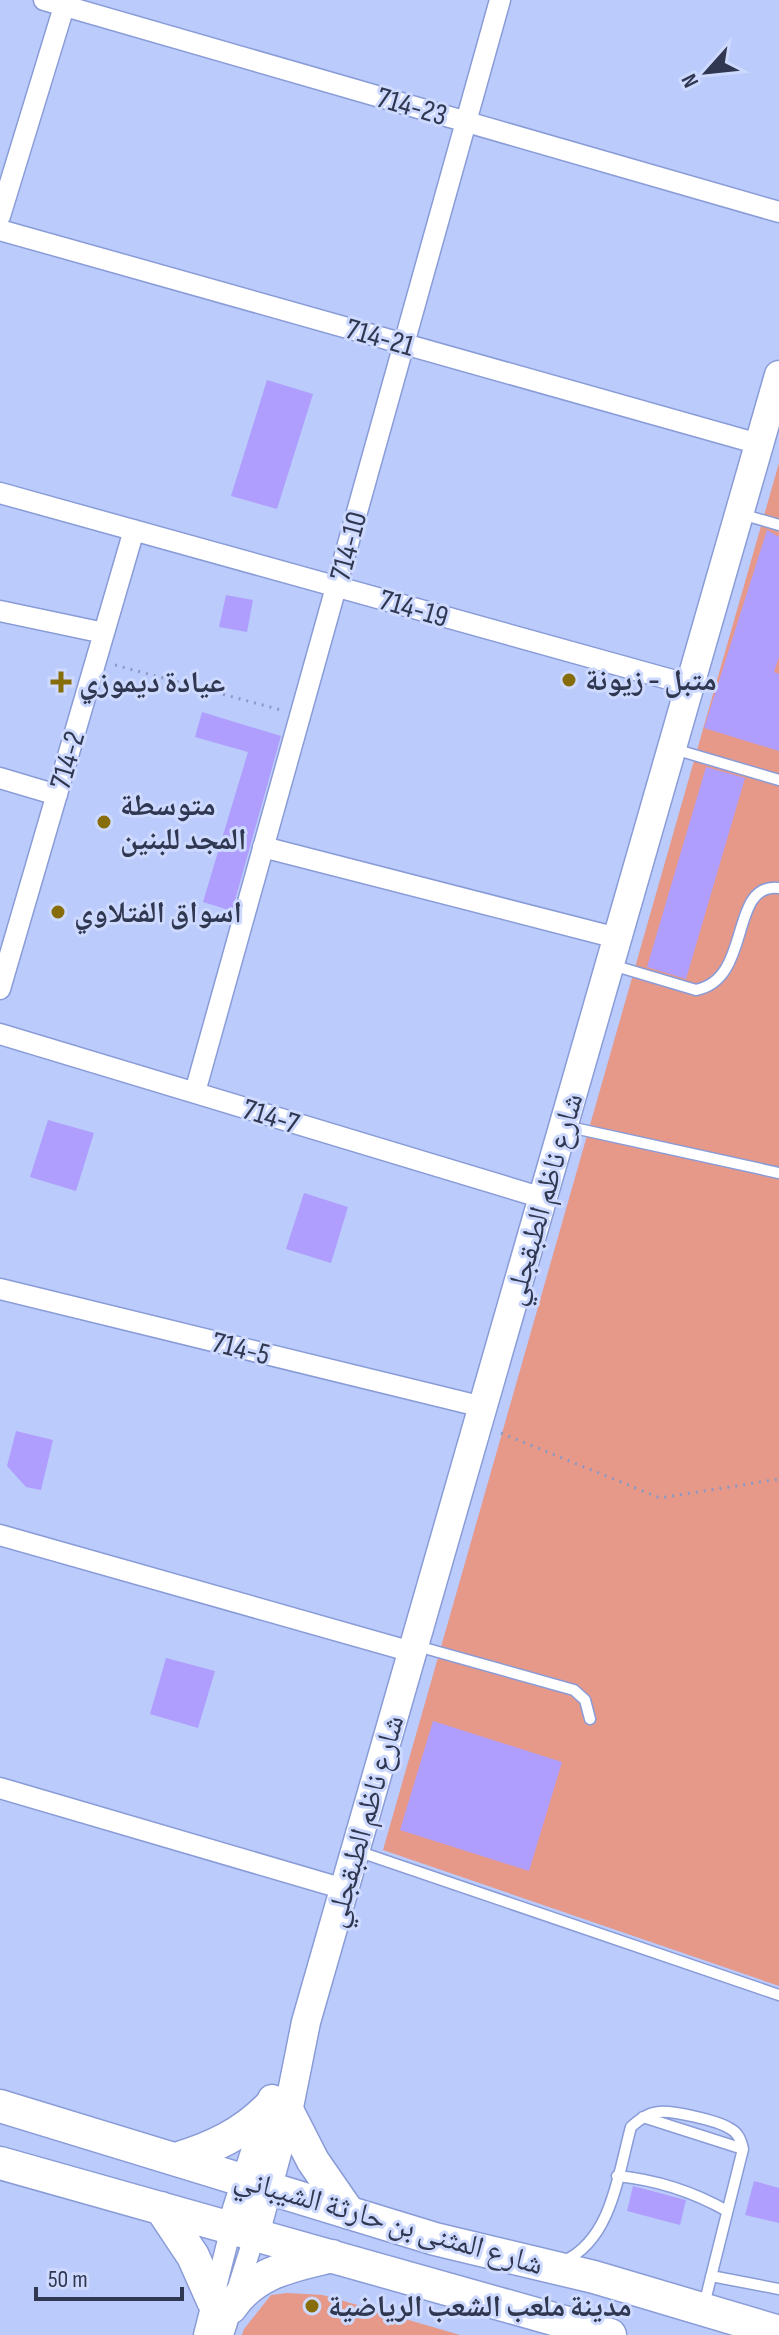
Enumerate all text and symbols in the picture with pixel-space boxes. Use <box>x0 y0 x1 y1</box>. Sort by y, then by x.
north arrow <box>667 32 747 112</box>
text: N <box>676 69 705 92</box>
street label: 714-23 <box>373 80 451 134</box>
street label: 714-21 <box>342 311 418 365</box>
street label: 714-10 <box>323 508 375 585</box>
street label: 714-19 <box>375 582 452 636</box>
place label: متبل - زيونة <box>585 663 717 699</box>
place label: عيادة ديموزي <box>79 665 225 705</box>
marker: عيادة ديموزي <box>50 671 72 693</box>
marker: متبل - زيونة <box>560 671 578 689</box>
street label: 714-2 <box>43 727 93 793</box>
place label: متوسطة المجد للبنين <box>120 788 247 858</box>
marker: متوسطة المجد للبنين <box>95 813 113 831</box>
place label: اسواق الفتلاوي <box>74 895 242 935</box>
marker: اسواق الفتلاوي <box>49 903 67 921</box>
street label: شارع ناظم الطبقجلي <box>497 1089 596 1311</box>
street label: 714-7 <box>238 1091 303 1142</box>
street label: 714-5 <box>208 1324 273 1373</box>
street label: شارع ناظم الطبقجلي <box>318 1711 417 1933</box>
street label: شارع المثنى بن حارثة الشيباني <box>229 2161 547 2288</box>
scale bar <box>36 2251 182 2301</box>
text: 50 m <box>48 2265 88 2294</box>
place label: مدينة ملعب الشعب الرياضية <box>328 2289 632 2325</box>
marker: مدينة ملعب الشعب الرياضية <box>303 2297 321 2315</box>

